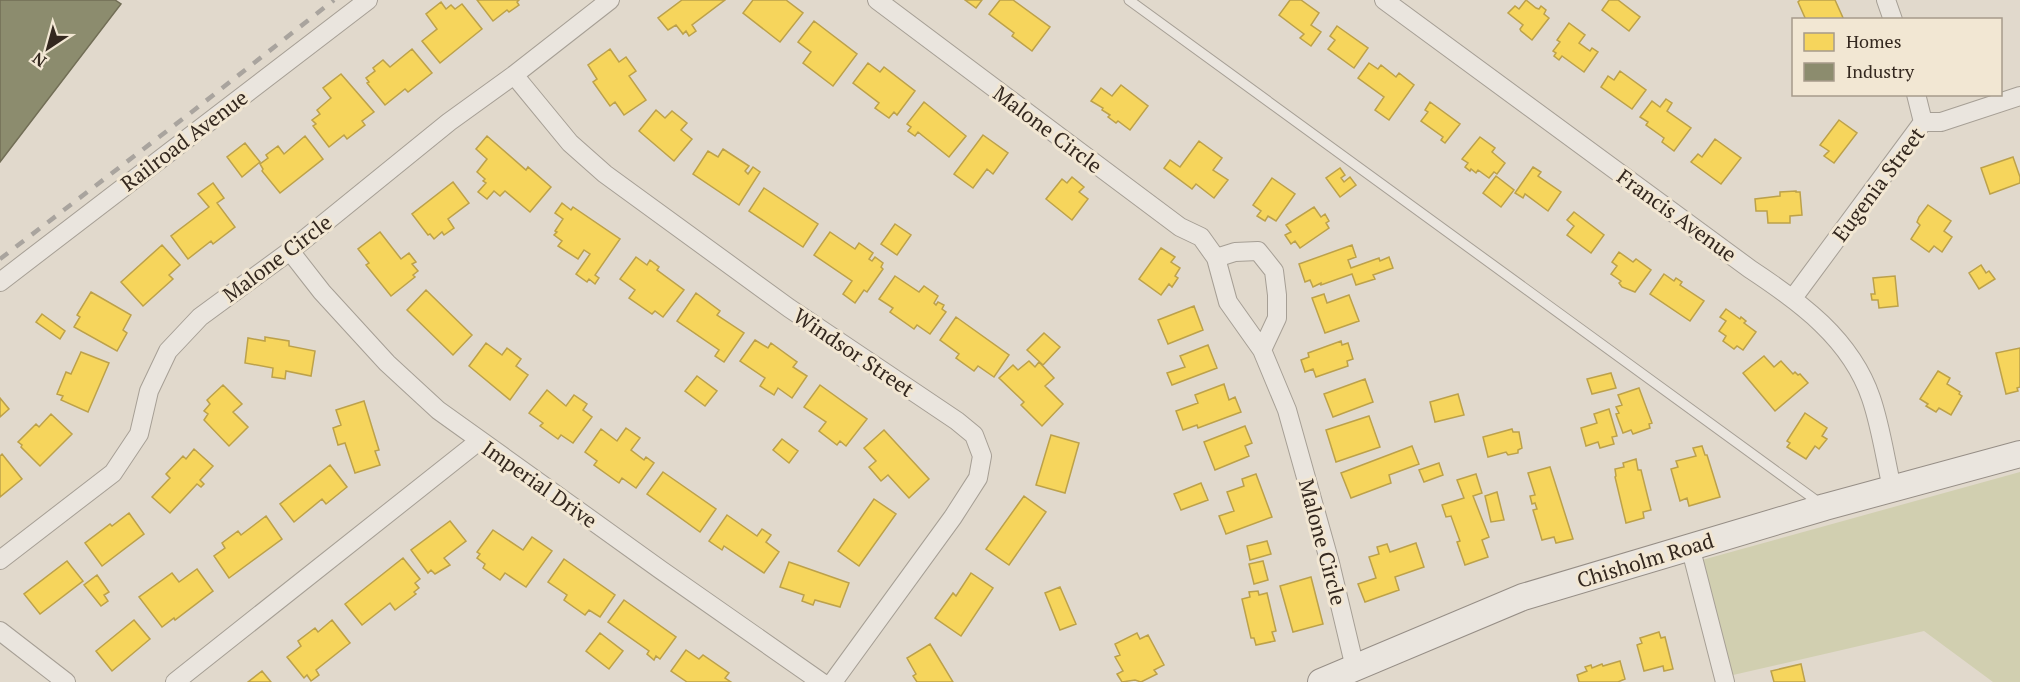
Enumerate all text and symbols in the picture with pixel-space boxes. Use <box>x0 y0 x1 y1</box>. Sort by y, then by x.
north arrow <box>18 18 78 78</box>
legend <box>1792 18 2002 96</box>
text: Homes <box>1846 29 1901 53</box>
text: N <box>28 48 51 73</box>
text: Industry <box>1846 59 1915 83</box>
street label: Malone Circle <box>988 79 1108 179</box>
street label: Railroad Avenue <box>115 83 253 197</box>
street label: Eugenia Street <box>1826 121 1930 247</box>
street label: Francis Avenue <box>1612 162 1742 268</box>
street label: Malone Circle <box>217 208 337 308</box>
street label: Windsor Street <box>788 301 920 403</box>
street label: Imperial Drive <box>477 434 603 534</box>
street label: Malone Circle <box>1293 476 1353 608</box>
street label: Chisholm Road <box>1573 526 1717 594</box>

